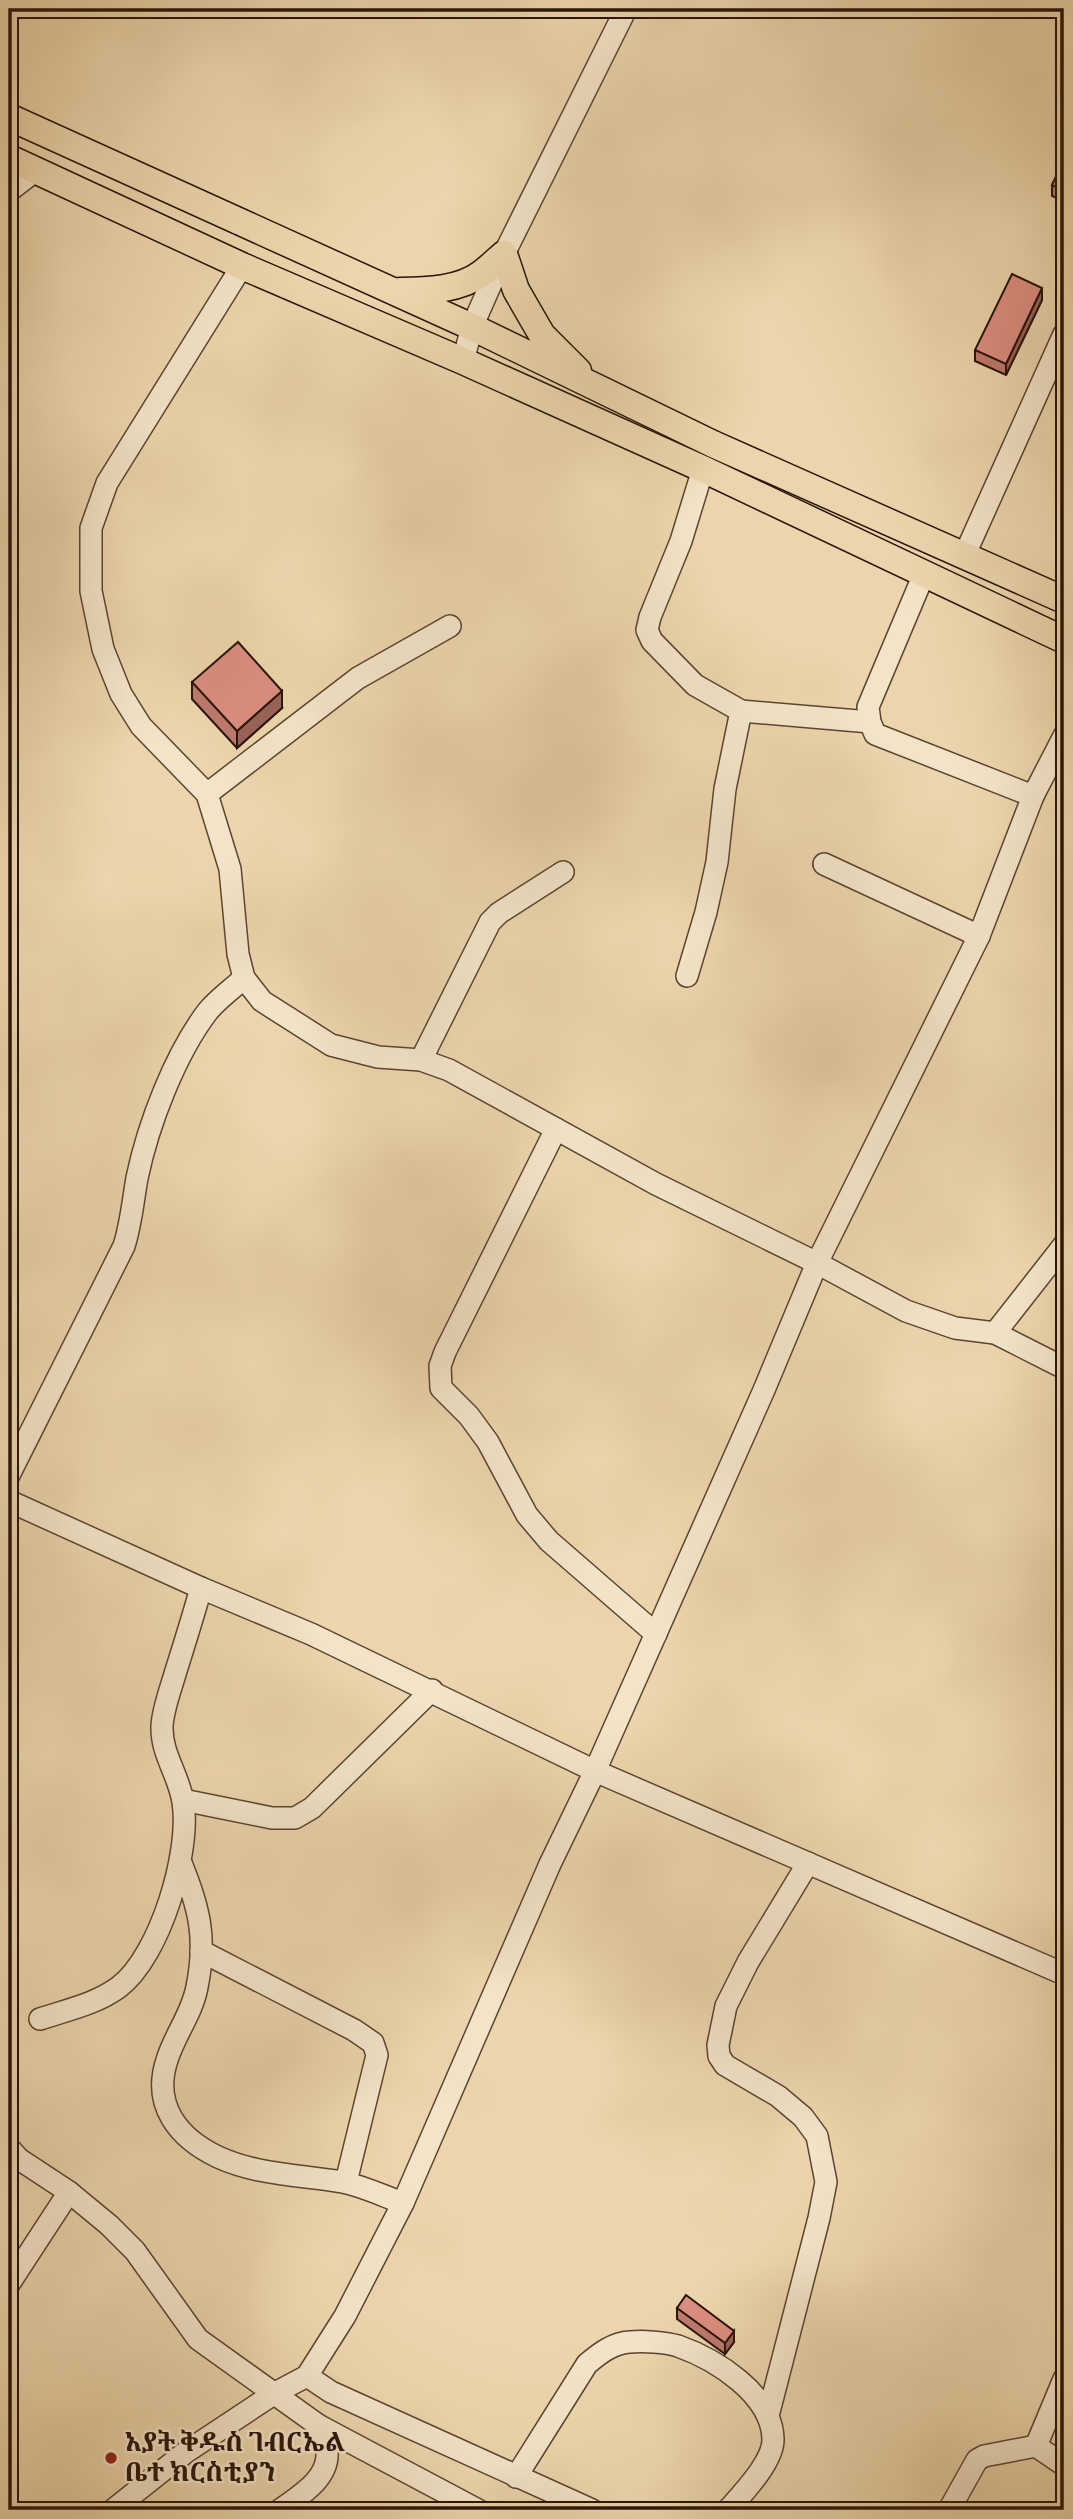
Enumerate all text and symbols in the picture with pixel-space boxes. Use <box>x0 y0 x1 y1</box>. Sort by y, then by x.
place label: አያት ቅዱስ ገብርኤል ቤተ ክርስቲያን <box>125 2427 345 2489</box>
marker: አያት ቅዱስ ገብርኤል ቤተ ክርስቲያን <box>103 2450 119 2466</box>

